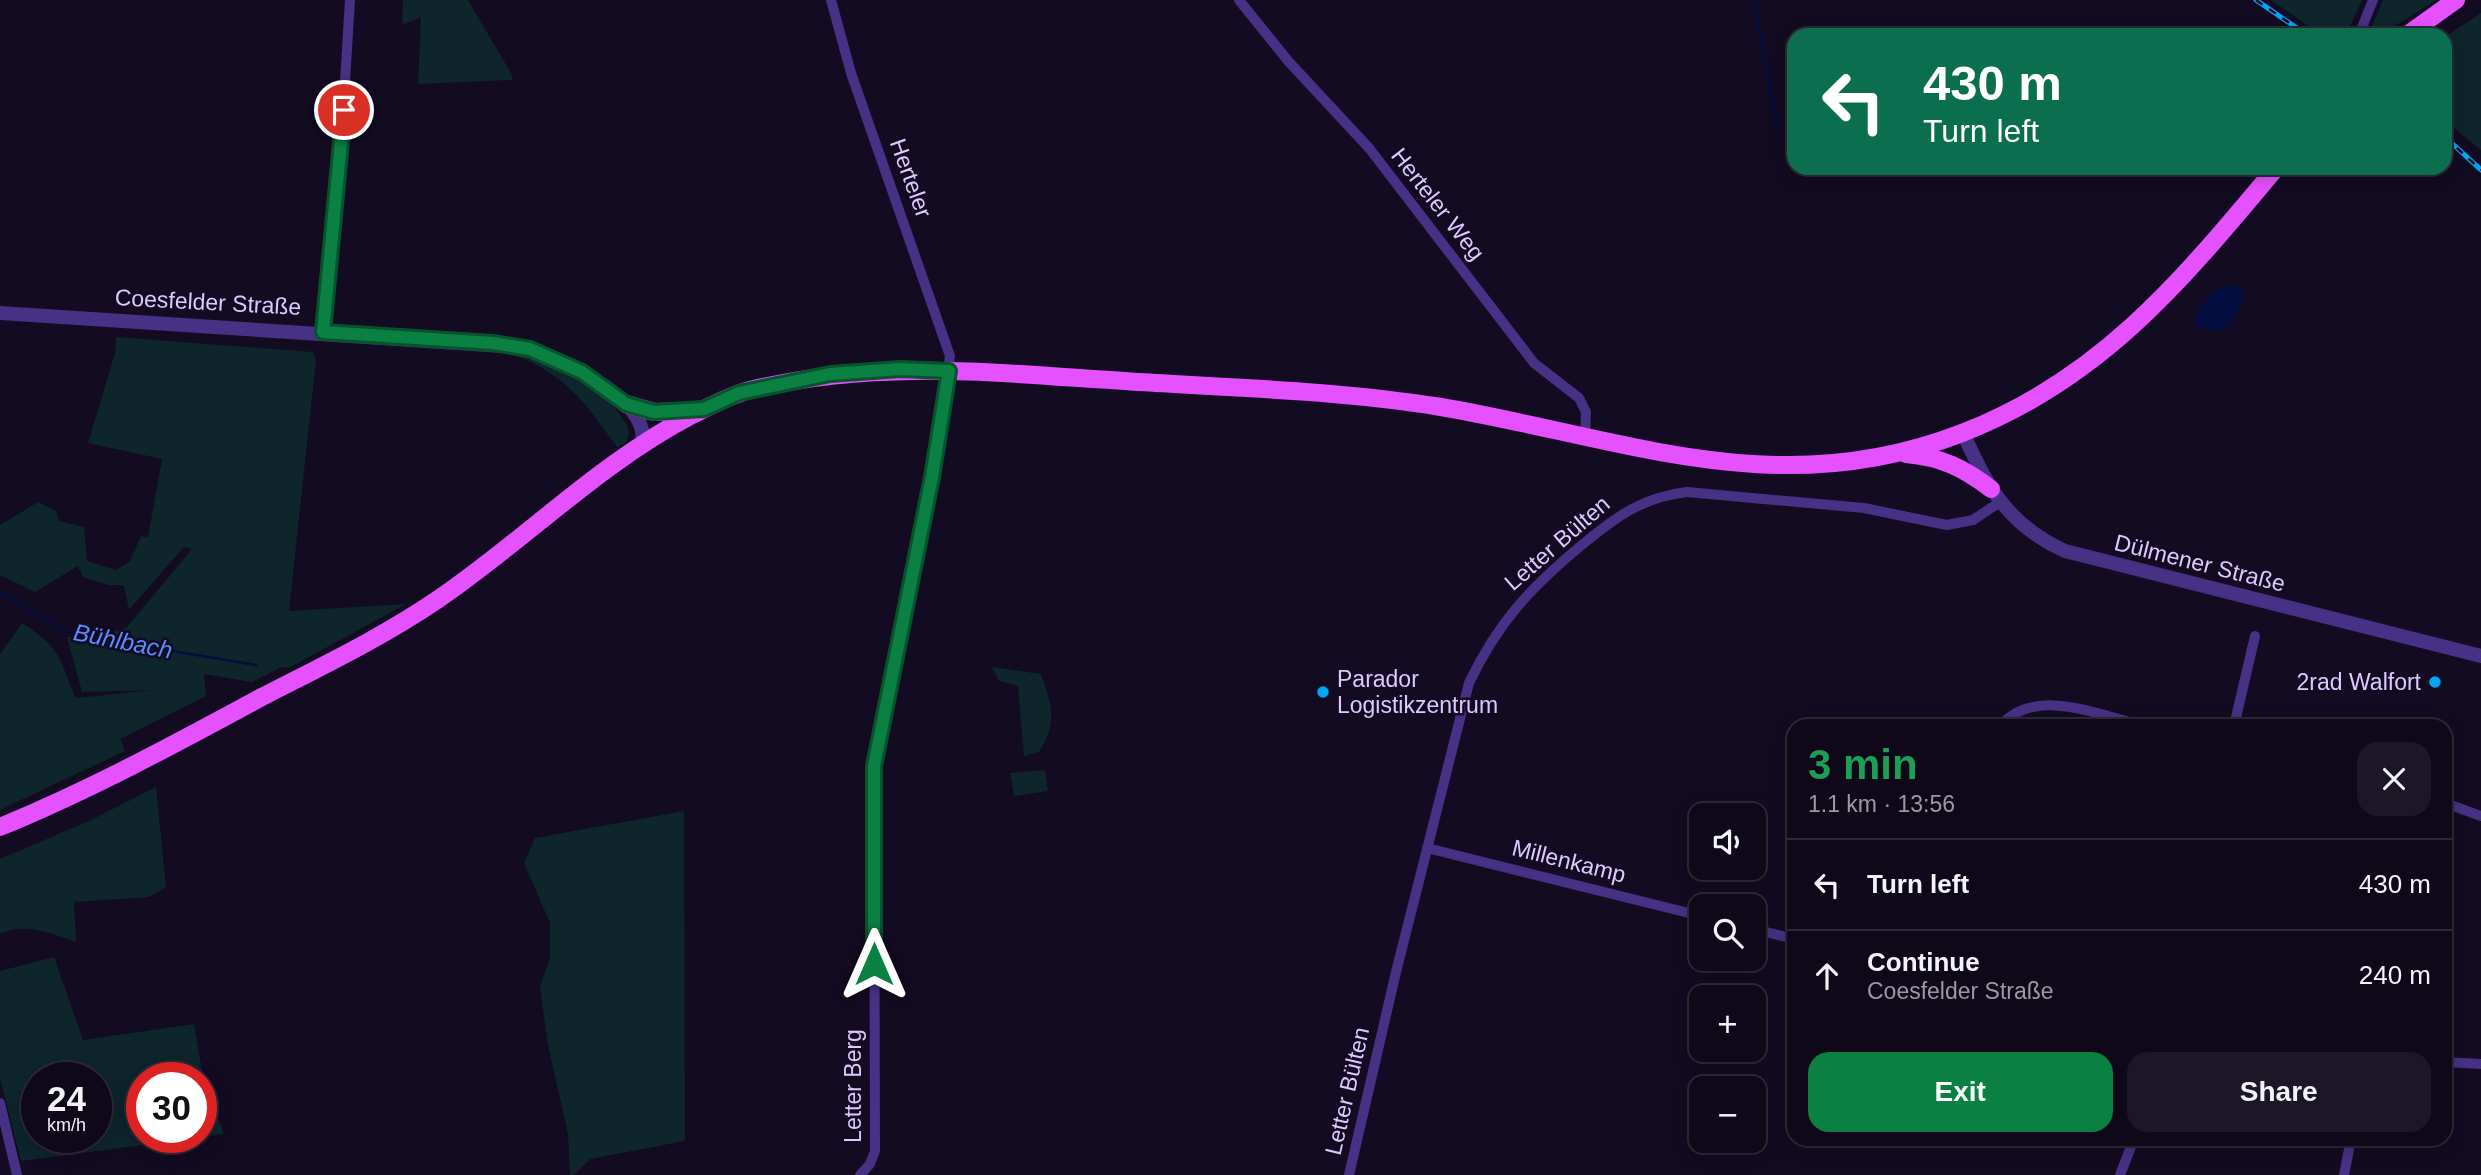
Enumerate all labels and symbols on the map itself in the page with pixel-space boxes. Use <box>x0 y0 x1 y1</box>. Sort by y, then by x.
pin <box>314 80 374 140</box>
street label: Herteler <box>885 135 937 221</box>
street label: Herteler Weg <box>1386 143 1490 265</box>
street label: Coesfelder Straße <box>114 284 302 320</box>
street label: Letter Bülten <box>1499 490 1615 596</box>
street label: Dülmener Straße <box>2112 529 2288 597</box>
water label: Bühlbach <box>71 618 175 664</box>
place label: Parador Logistikzentrum <box>1337 666 1498 718</box>
place label: 2rad Walfort <box>2297 669 2422 695</box>
marker: 2rad Walfort <box>2427 674 2443 690</box>
marker: Parador Logistikzentrum <box>1315 684 1331 700</box>
street label: Millenkamp <box>1509 834 1629 888</box>
position arrow <box>837 927 911 1001</box>
street label: Letter Bülten <box>1320 1025 1374 1157</box>
street label: Letter Berg <box>840 1029 866 1143</box>
speed limit sign: 30 <box>126 1062 217 1153</box>

